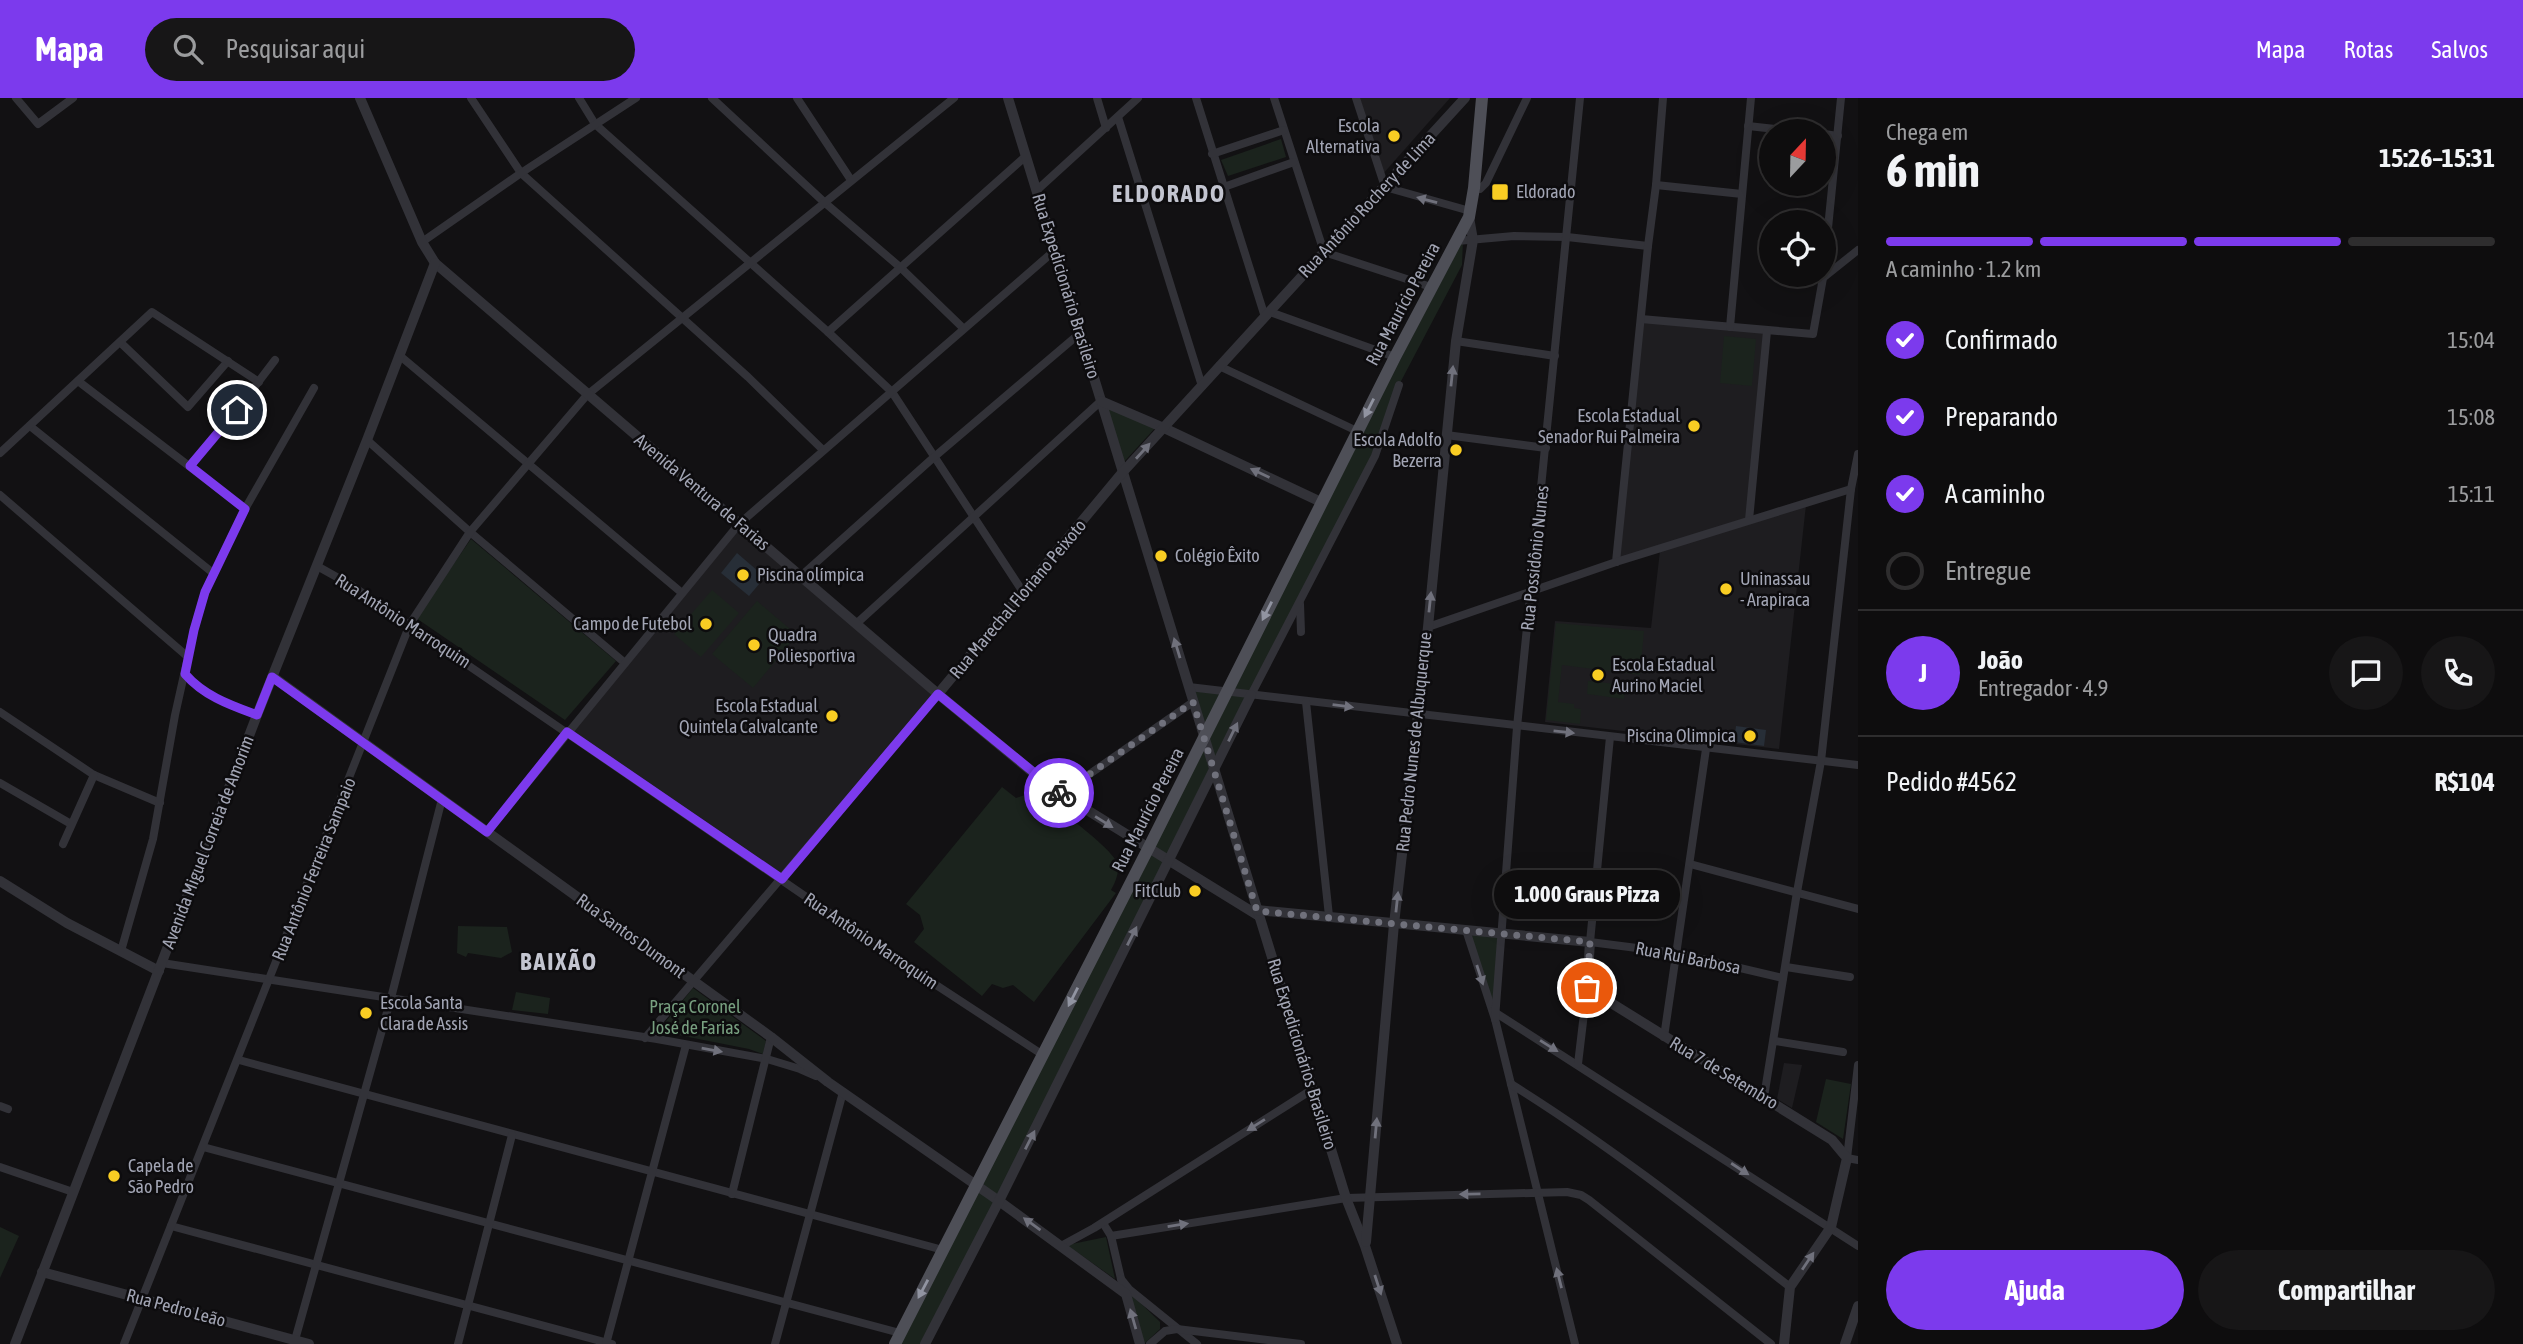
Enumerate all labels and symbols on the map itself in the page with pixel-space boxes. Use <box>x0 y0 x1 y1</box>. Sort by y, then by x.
place label: Escola Alternativa <box>1306 115 1380 157</box>
north arrow <box>1759 119 1836 196</box>
street label: Rua Antônio Rochery de Lima <box>1294 128 1440 282</box>
marker: Escola Alternativa <box>1386 128 1402 144</box>
district label: ELDORADO <box>1112 180 1226 207</box>
place label: Eldorado <box>1516 181 1576 202</box>
marker: Eldorado <box>1490 182 1510 202</box>
street label: Rua Expedicionário Brasileiro <box>1028 191 1105 381</box>
one-way arrow <box>1416 194 1438 205</box>
street label: Rua Maurício Pereira <box>1361 239 1444 369</box>
one-way arrow <box>1447 365 1458 387</box>
pin <box>207 380 267 440</box>
one-way arrow <box>1363 398 1374 418</box>
place label: Escola Estadual Senador Rui Palmeira <box>1538 405 1680 447</box>
marker: Escola Estadual Senador Rui Palmeira <box>1686 418 1702 434</box>
street label: Avenida Ventura de Farias <box>630 429 774 554</box>
place label: Escola Adolfo Bezerra <box>1353 429 1442 471</box>
one-way arrow <box>1135 442 1150 459</box>
marker: Escola Adolfo Bezerra <box>1448 442 1464 458</box>
one-way arrow <box>1250 467 1270 479</box>
street label: Rua Possidônio Nunes <box>1516 484 1553 632</box>
street label: Rua Marechal Floriano Peixoto <box>945 515 1090 682</box>
place label: Colégio Êxito <box>1175 545 1260 566</box>
marker: Colégio Êxito <box>1153 548 1169 564</box>
place label: Piscina olímpica <box>757 564 864 585</box>
marker: Piscina olímpica <box>735 567 751 583</box>
place label: Uninassau - Arapiraca <box>1740 568 1810 610</box>
street label: Rua Antônio Marroquim <box>332 569 475 672</box>
marker: Uninassau - Arapiraca <box>1718 581 1734 597</box>
one-way arrow <box>1425 591 1436 613</box>
one-way arrow <box>1261 601 1272 621</box>
place label: Campo de Futebol <box>573 613 692 634</box>
marker: Campo de Futebol <box>698 616 714 632</box>
place label: Quadra Poliesportiva <box>768 624 856 666</box>
street label: Rua Pedro Nunes de Albuquerque <box>1392 631 1436 853</box>
marker: Quadra Poliesportiva <box>746 637 762 653</box>
one-way arrow <box>1171 638 1181 659</box>
place label: Escola Estadual Aurino Maciel <box>1612 654 1715 696</box>
marker: Escola Estadual Aurino Maciel <box>1590 667 1606 683</box>
place label: Escola Estadual Quintela Calvalcante <box>679 695 818 737</box>
one-way arrow <box>1332 701 1354 712</box>
marker: Escola Estadual Quintela Calvalcante <box>824 708 840 724</box>
one-way arrow <box>1227 722 1239 742</box>
place label: Piscina Olimpica <box>1627 725 1736 746</box>
one-way arrow <box>1553 727 1575 738</box>
marker: Piscina Olimpica <box>1742 728 1758 744</box>
street label: Avenida Miguel Correia de Amorim <box>157 732 258 951</box>
street label: Rua Maurício Pereira <box>1107 744 1188 875</box>
courier <box>1024 758 1094 828</box>
street label: Rua Antônio Ferreira Sampaio <box>267 774 360 963</box>
one-way arrow <box>1095 815 1114 828</box>
callout: 1.000 Graus Pizza <box>1494 869 1680 918</box>
place label: FitClub <box>1134 880 1181 901</box>
marker: FitClub <box>1187 883 1203 899</box>
street label: Rua Antônio Marroquim <box>800 888 942 993</box>
street label: Rua Santos Dumont <box>573 889 690 982</box>
one-way arrow <box>1391 890 1402 912</box>
one-way arrow <box>1126 926 1137 946</box>
street label: Rua Rui Barbosa <box>1634 937 1743 978</box>
district label: BAIXÃO <box>520 948 598 975</box>
street label: Rua Expedicionários Brasileiro <box>1263 956 1342 1152</box>
pin <box>1557 958 1617 1018</box>
one-way arrow <box>1475 964 1486 985</box>
one-way arrow <box>1067 988 1079 1008</box>
place label: Escola Santa Clara de Assis <box>380 992 468 1034</box>
park label: Praça Coronel José de Farias <box>649 996 741 1038</box>
marker: Escola Santa Clara de Assis <box>358 1005 374 1021</box>
street label: Rua 7 de Setembro <box>1666 1032 1782 1113</box>
one-way arrow <box>1539 1039 1558 1052</box>
one-way arrow <box>701 1045 723 1056</box>
one-way arrow <box>1371 1117 1382 1139</box>
one-way arrow <box>1246 1119 1266 1132</box>
one-way arrow <box>1023 1129 1035 1149</box>
place label: Capela de São Pedro <box>128 1155 194 1197</box>
one-way arrow <box>1730 1162 1750 1175</box>
marker: Capela de São Pedro <box>106 1168 122 1184</box>
one-way arrow <box>1458 1189 1480 1200</box>
one-way arrow <box>1022 1217 1041 1231</box>
one-way arrow <box>1167 1219 1189 1230</box>
one-way arrow <box>1801 1251 1814 1270</box>
one-way arrow <box>1553 1267 1564 1289</box>
one-way arrow <box>1373 1274 1384 1295</box>
one-way arrow <box>917 1279 929 1299</box>
street label: Rua Pedro Leão <box>124 1284 228 1331</box>
one-way arrow <box>1127 1308 1138 1330</box>

